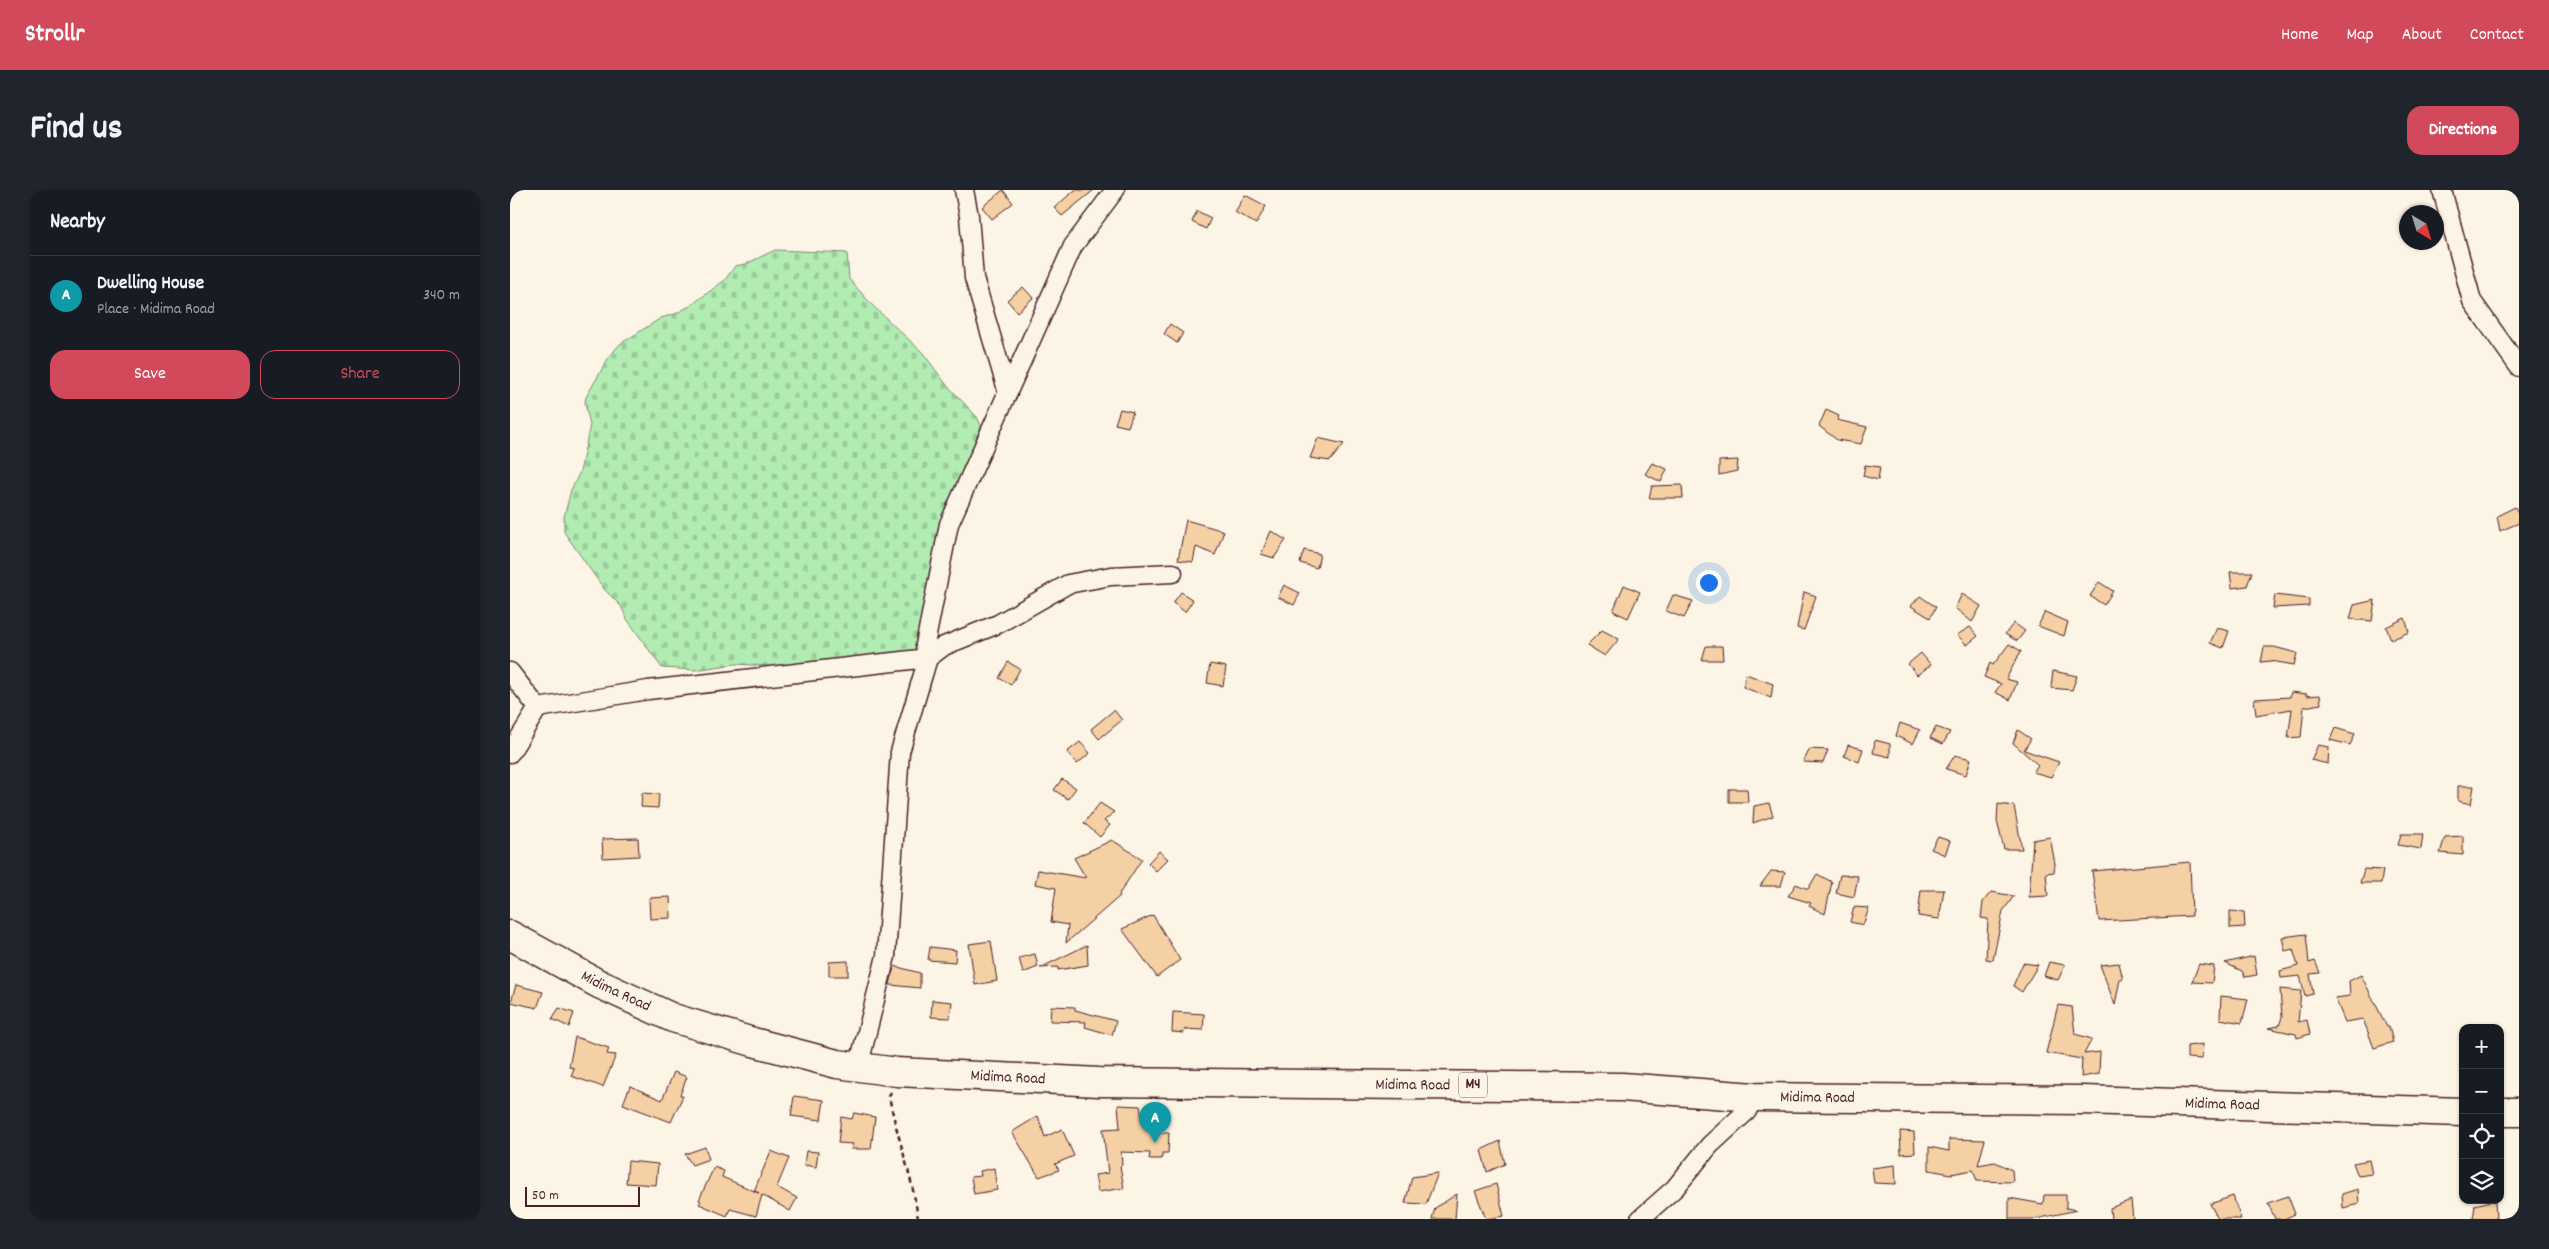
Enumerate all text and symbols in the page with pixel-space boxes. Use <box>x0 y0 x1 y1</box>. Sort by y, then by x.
text: Strollr <box>25 18 84 52</box>
text: Home <box>2281 23 2318 48</box>
text: Map <box>2346 23 2374 48</box>
text: About <box>2402 23 2442 48</box>
text: Contact <box>2470 23 2524 48</box>
text: Find us <box>30 105 122 155</box>
button: Directions <box>2407 106 2519 155</box>
north arrow <box>2399 205 2444 250</box>
text: Nearby <box>50 208 105 238</box>
text: Dwelling House <box>97 271 204 298</box>
text: A <box>62 284 70 307</box>
text: 340 m <box>423 284 460 307</box>
text: Place · Midima Road <box>97 298 215 321</box>
button: Save <box>50 350 250 399</box>
button: Share <box>260 350 460 399</box>
your location <box>1696 570 1722 596</box>
street label: Midima Road <box>577 965 655 1018</box>
map controls <box>2459 1024 2504 1204</box>
button: + <box>2459 1024 2504 1069</box>
street label: Midima Road <box>970 1064 1046 1091</box>
button: − <box>2459 1069 2504 1114</box>
road number: M4 <box>1459 1072 1487 1098</box>
street label: Midima Road <box>1375 1073 1450 1097</box>
street label: Midima Road <box>1780 1086 1855 1109</box>
street label: Midima Road <box>2185 1092 2260 1117</box>
pin: A <box>1139 1102 1171 1143</box>
button: locate <box>2459 1114 2504 1159</box>
button: layers <box>2459 1159 2504 1204</box>
scale bar <box>525 1184 640 1207</box>
text: 50 m <box>532 1186 559 1206</box>

